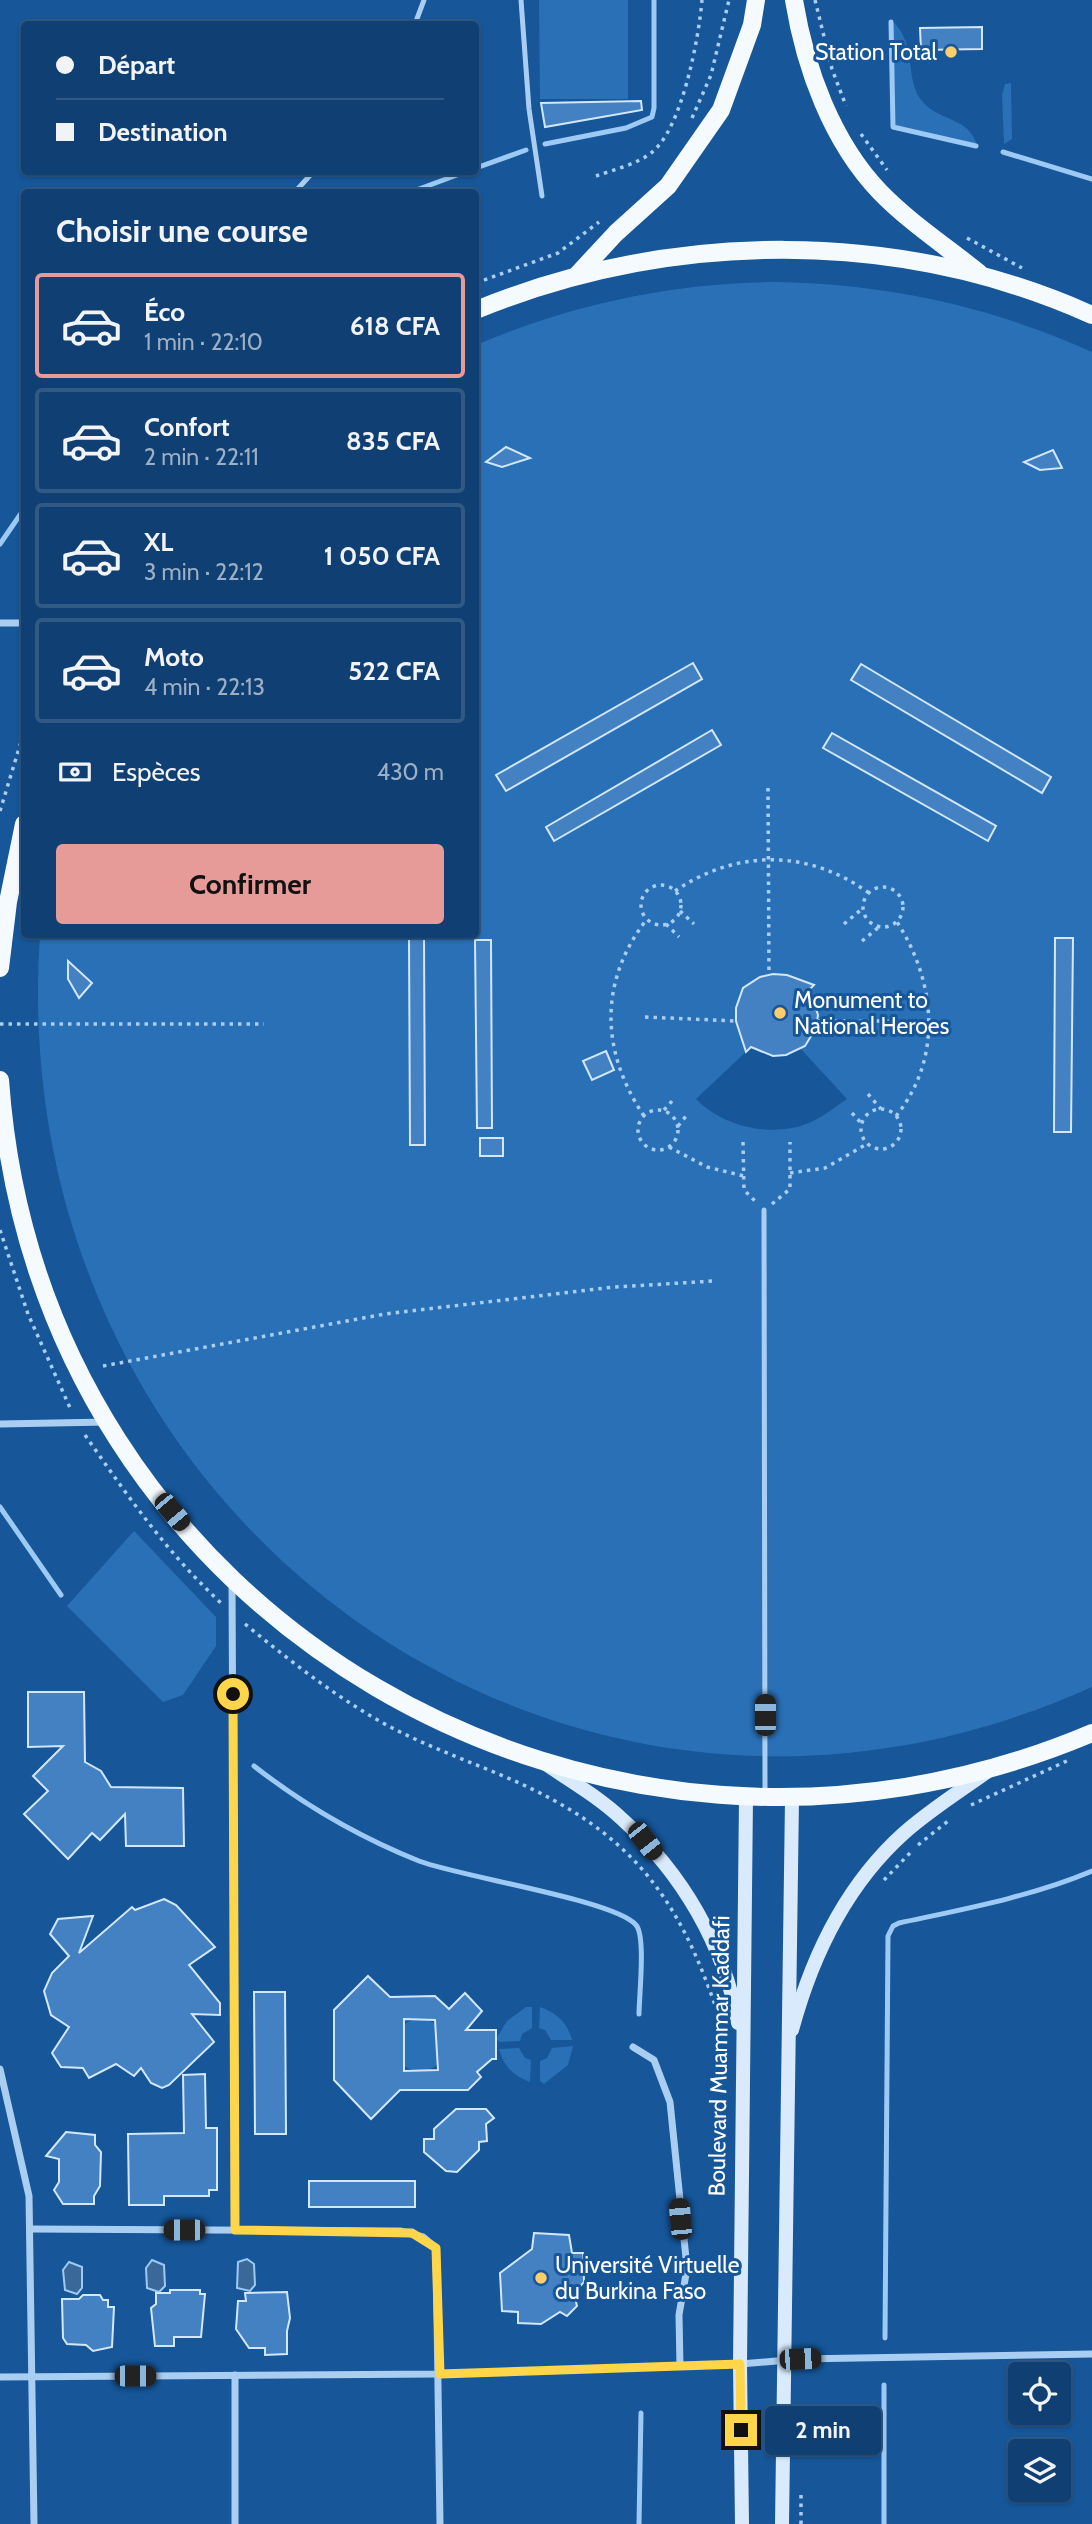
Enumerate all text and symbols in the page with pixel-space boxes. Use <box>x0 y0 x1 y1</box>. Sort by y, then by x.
place label: Station Total <box>815 38 938 66</box>
marker: Station Total <box>943 44 959 60</box>
text: Départ <box>98 49 175 81</box>
text: Destination <box>98 116 228 148</box>
text: Choisir une course <box>56 211 308 250</box>
icon: car <box>60 294 123 357</box>
text: Éco <box>144 296 185 328</box>
text: 618 CFA <box>350 310 440 342</box>
text: 1 min · 22:10 <box>144 328 263 356</box>
icon: car <box>60 409 123 472</box>
text: Confort <box>144 411 230 443</box>
text: 835 CFA <box>346 425 440 457</box>
text: 2 min · 22:11 <box>144 443 259 471</box>
icon: car <box>60 524 123 587</box>
text: XL <box>144 526 173 558</box>
text: 1 050 CFA <box>324 540 440 572</box>
text: 3 min · 22:12 <box>144 558 264 586</box>
icon: car <box>60 639 123 702</box>
text: Moto <box>144 641 204 673</box>
text: 522 CFA <box>348 655 440 687</box>
text: 4 min · 22:13 <box>144 673 265 701</box>
icon: cash <box>56 753 94 791</box>
text: Espèces <box>112 756 201 788</box>
text: 430 m <box>377 758 444 786</box>
button: Confirmer <box>56 844 444 924</box>
place label: Monument to National Heroes <box>794 986 949 1040</box>
marker: Monument to National Heroes <box>772 1005 788 1021</box>
car <box>151 1489 194 1535</box>
route start <box>217 1678 249 1710</box>
car <box>755 1694 776 1736</box>
car <box>624 1818 667 1864</box>
street label: Boulevard Muammar Kaddafi <box>703 1915 735 2197</box>
car <box>668 2197 693 2241</box>
car <box>164 2220 206 2241</box>
place label: Université Virtuelle du Burkina Faso <box>555 2251 740 2305</box>
marker: Université Virtuelle du Burkina Faso <box>533 2270 549 2286</box>
car <box>779 2348 822 2370</box>
map controls <box>1008 2362 1071 2502</box>
button: locate <box>1008 2362 1071 2425</box>
car <box>115 2366 157 2387</box>
callout: 2 min <box>766 2406 881 2454</box>
route end <box>725 2414 757 2446</box>
text: 2 min <box>795 2416 851 2444</box>
button: layers <box>1008 2439 1071 2502</box>

